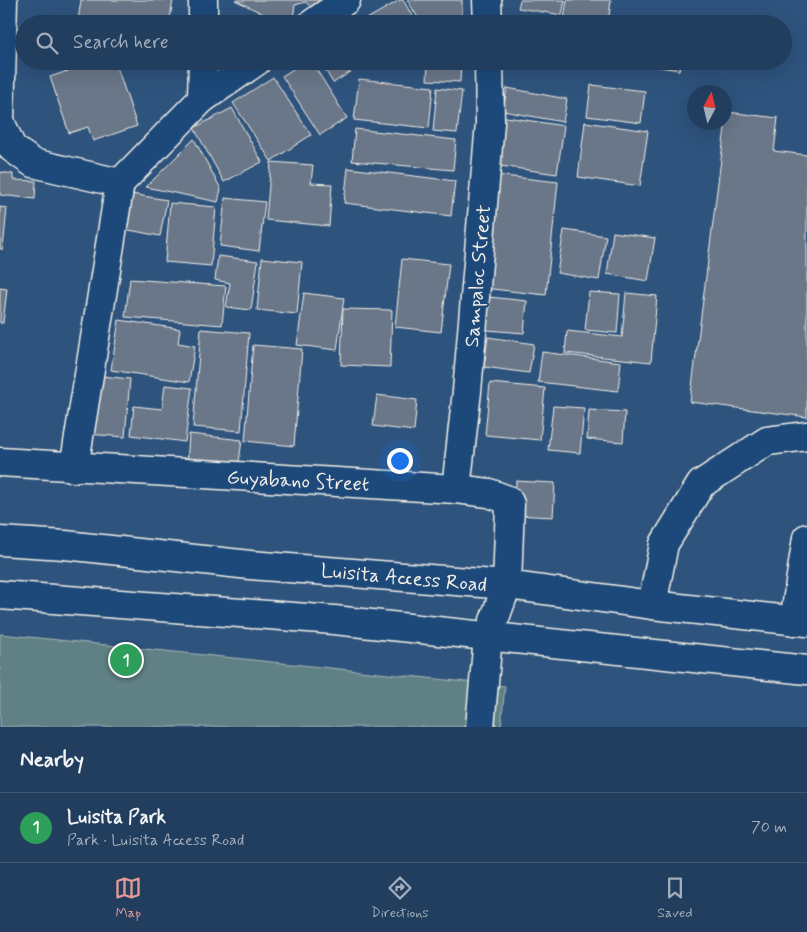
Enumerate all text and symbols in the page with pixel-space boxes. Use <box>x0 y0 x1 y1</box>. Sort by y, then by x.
search box <box>15 15 792 70</box>
icon: search <box>33 29 61 57</box>
text: Search here <box>73 30 169 55</box>
north arrow <box>687 85 732 130</box>
street label: Sampaloc Street <box>459 204 498 348</box>
your location <box>387 448 413 474</box>
street label: Guyabano Street <box>226 464 370 499</box>
street label: Luisita Access Road <box>320 558 488 599</box>
pin: 1 <box>110 641 142 679</box>
text: Nearby <box>20 746 84 774</box>
text: Luisita Park <box>67 805 166 830</box>
text: 1 <box>32 817 40 838</box>
text: 70 m <box>751 817 787 838</box>
text: Park · Luisita Access Road <box>67 830 244 851</box>
tab: Map <box>114 874 142 922</box>
tab: Directions <box>371 874 429 922</box>
tab: Saved <box>657 874 693 922</box>

